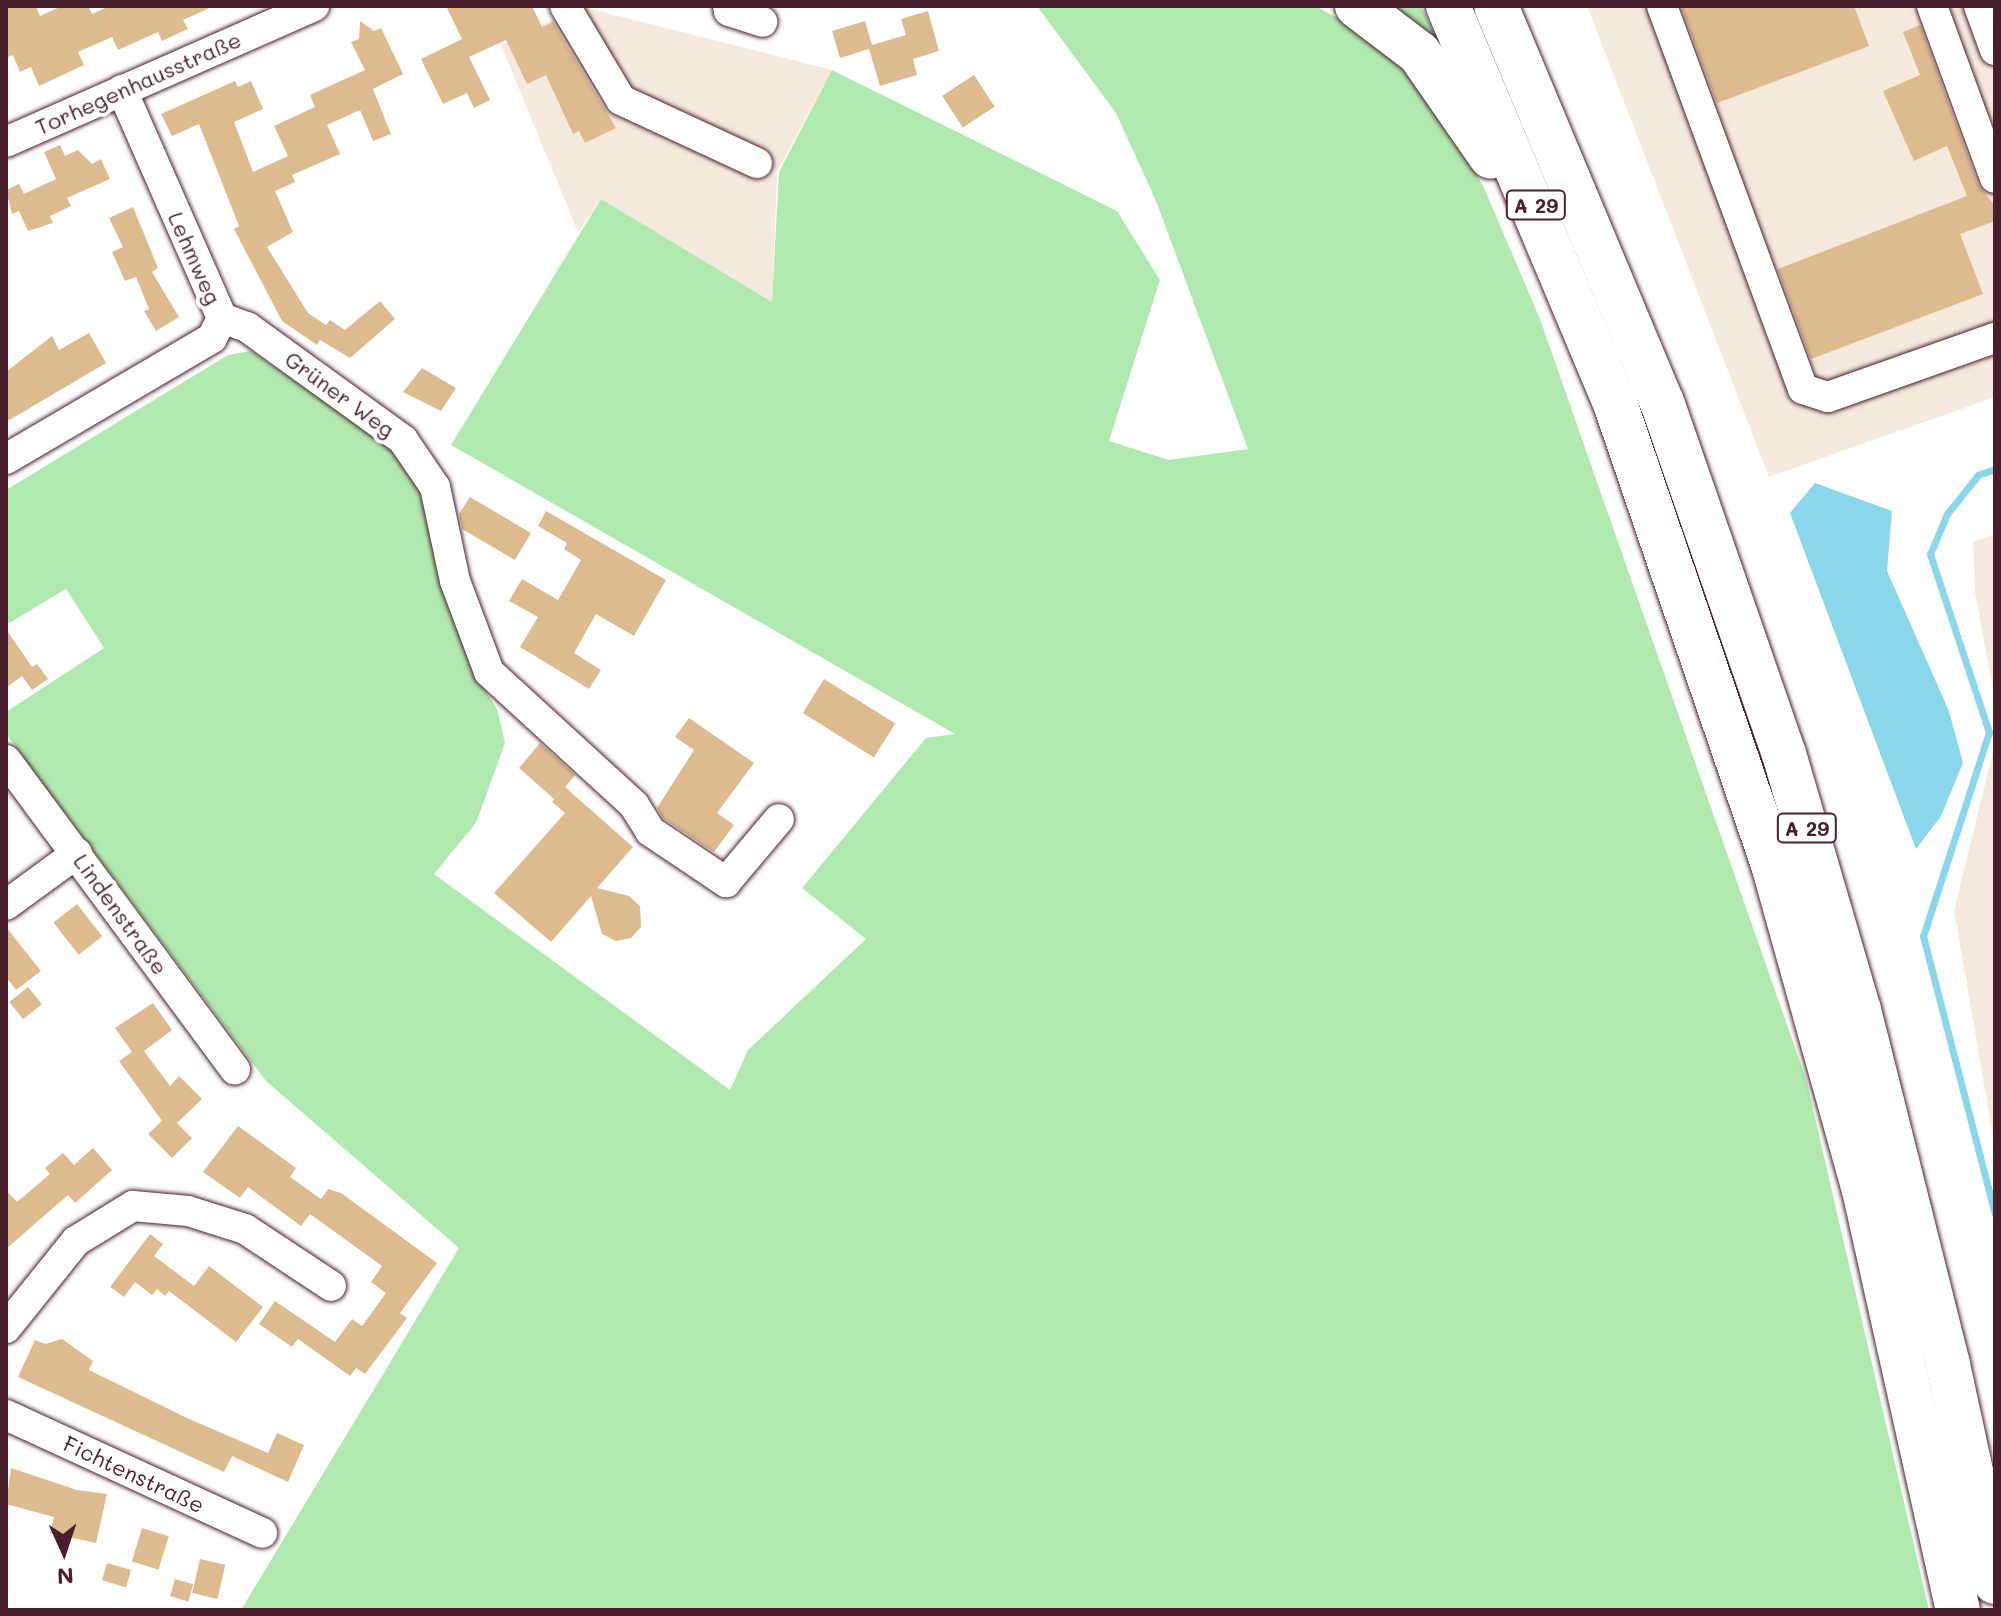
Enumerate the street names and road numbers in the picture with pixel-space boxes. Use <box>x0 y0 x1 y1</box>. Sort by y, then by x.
street label: Torhegenhausstraße <box>31 26 245 140</box>
road number: A 29 <box>1504 189 1568 221</box>
street label: Lehmweg <box>163 208 227 308</box>
street label: Grüner Weg <box>280 345 400 443</box>
road number: A 29 <box>1775 812 1839 844</box>
street label: Lindenstraße <box>68 848 174 980</box>
street label: Fichtenstraße <box>59 1430 209 1518</box>

